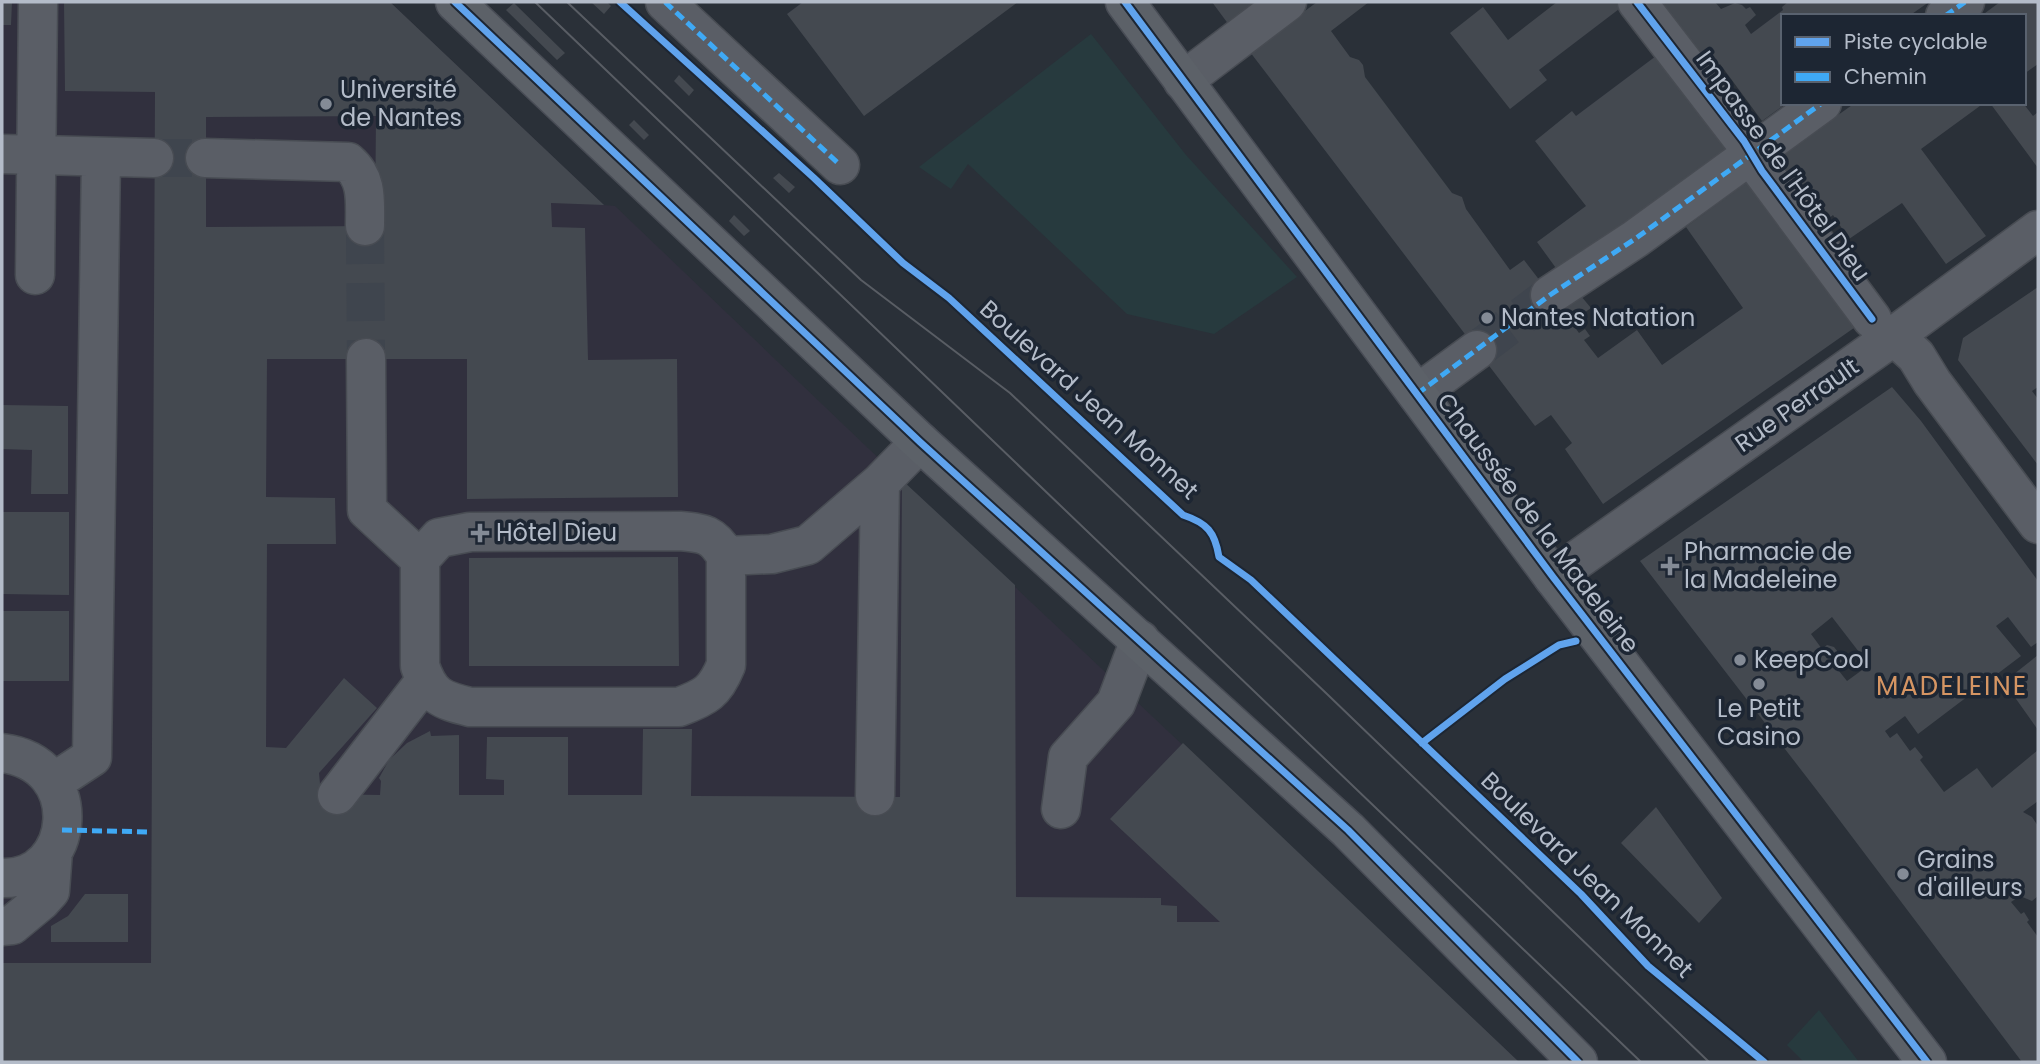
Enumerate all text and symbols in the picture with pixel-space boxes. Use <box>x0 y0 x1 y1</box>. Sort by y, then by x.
legend <box>1781 14 2026 105</box>
text: Piste cyclable <box>1844 27 1988 56</box>
street label: Impasse de l'Hôtel Dieu <box>1688 44 1878 288</box>
text: Chemin <box>1844 62 1927 91</box>
place label: Université de Nantes <box>340 73 462 134</box>
marker: Université de Nantes <box>318 96 334 112</box>
street label: Boulevard Jean Monnet <box>973 293 1206 507</box>
place label: Nantes Natation <box>1501 301 1695 334</box>
marker: Nantes Natation <box>1479 310 1495 326</box>
street label: Rue Perrault <box>1728 350 1865 459</box>
street label: Chaussée de la Madeleine <box>1430 386 1647 659</box>
place label: Hôtel Dieu <box>496 516 617 549</box>
marker: Hôtel Dieu <box>470 523 490 543</box>
place label: Pharmacie de la Madeleine <box>1684 535 1852 596</box>
marker: Pharmacie de la Madeleine <box>1662 558 1678 574</box>
place label: KeepCool <box>1754 643 1870 676</box>
marker: KeepCool <box>1732 652 1748 668</box>
district label: MADELEINE <box>1876 668 2028 704</box>
marker: Le Petit Casino <box>1751 676 1767 692</box>
place label: Le Petit Casino <box>1717 692 1801 753</box>
street label: Boulevard Jean Monnet <box>1474 764 1701 985</box>
place label: Grains d'ailleurs <box>1917 843 2023 904</box>
marker: Grains d'ailleurs <box>1895 866 1911 882</box>

